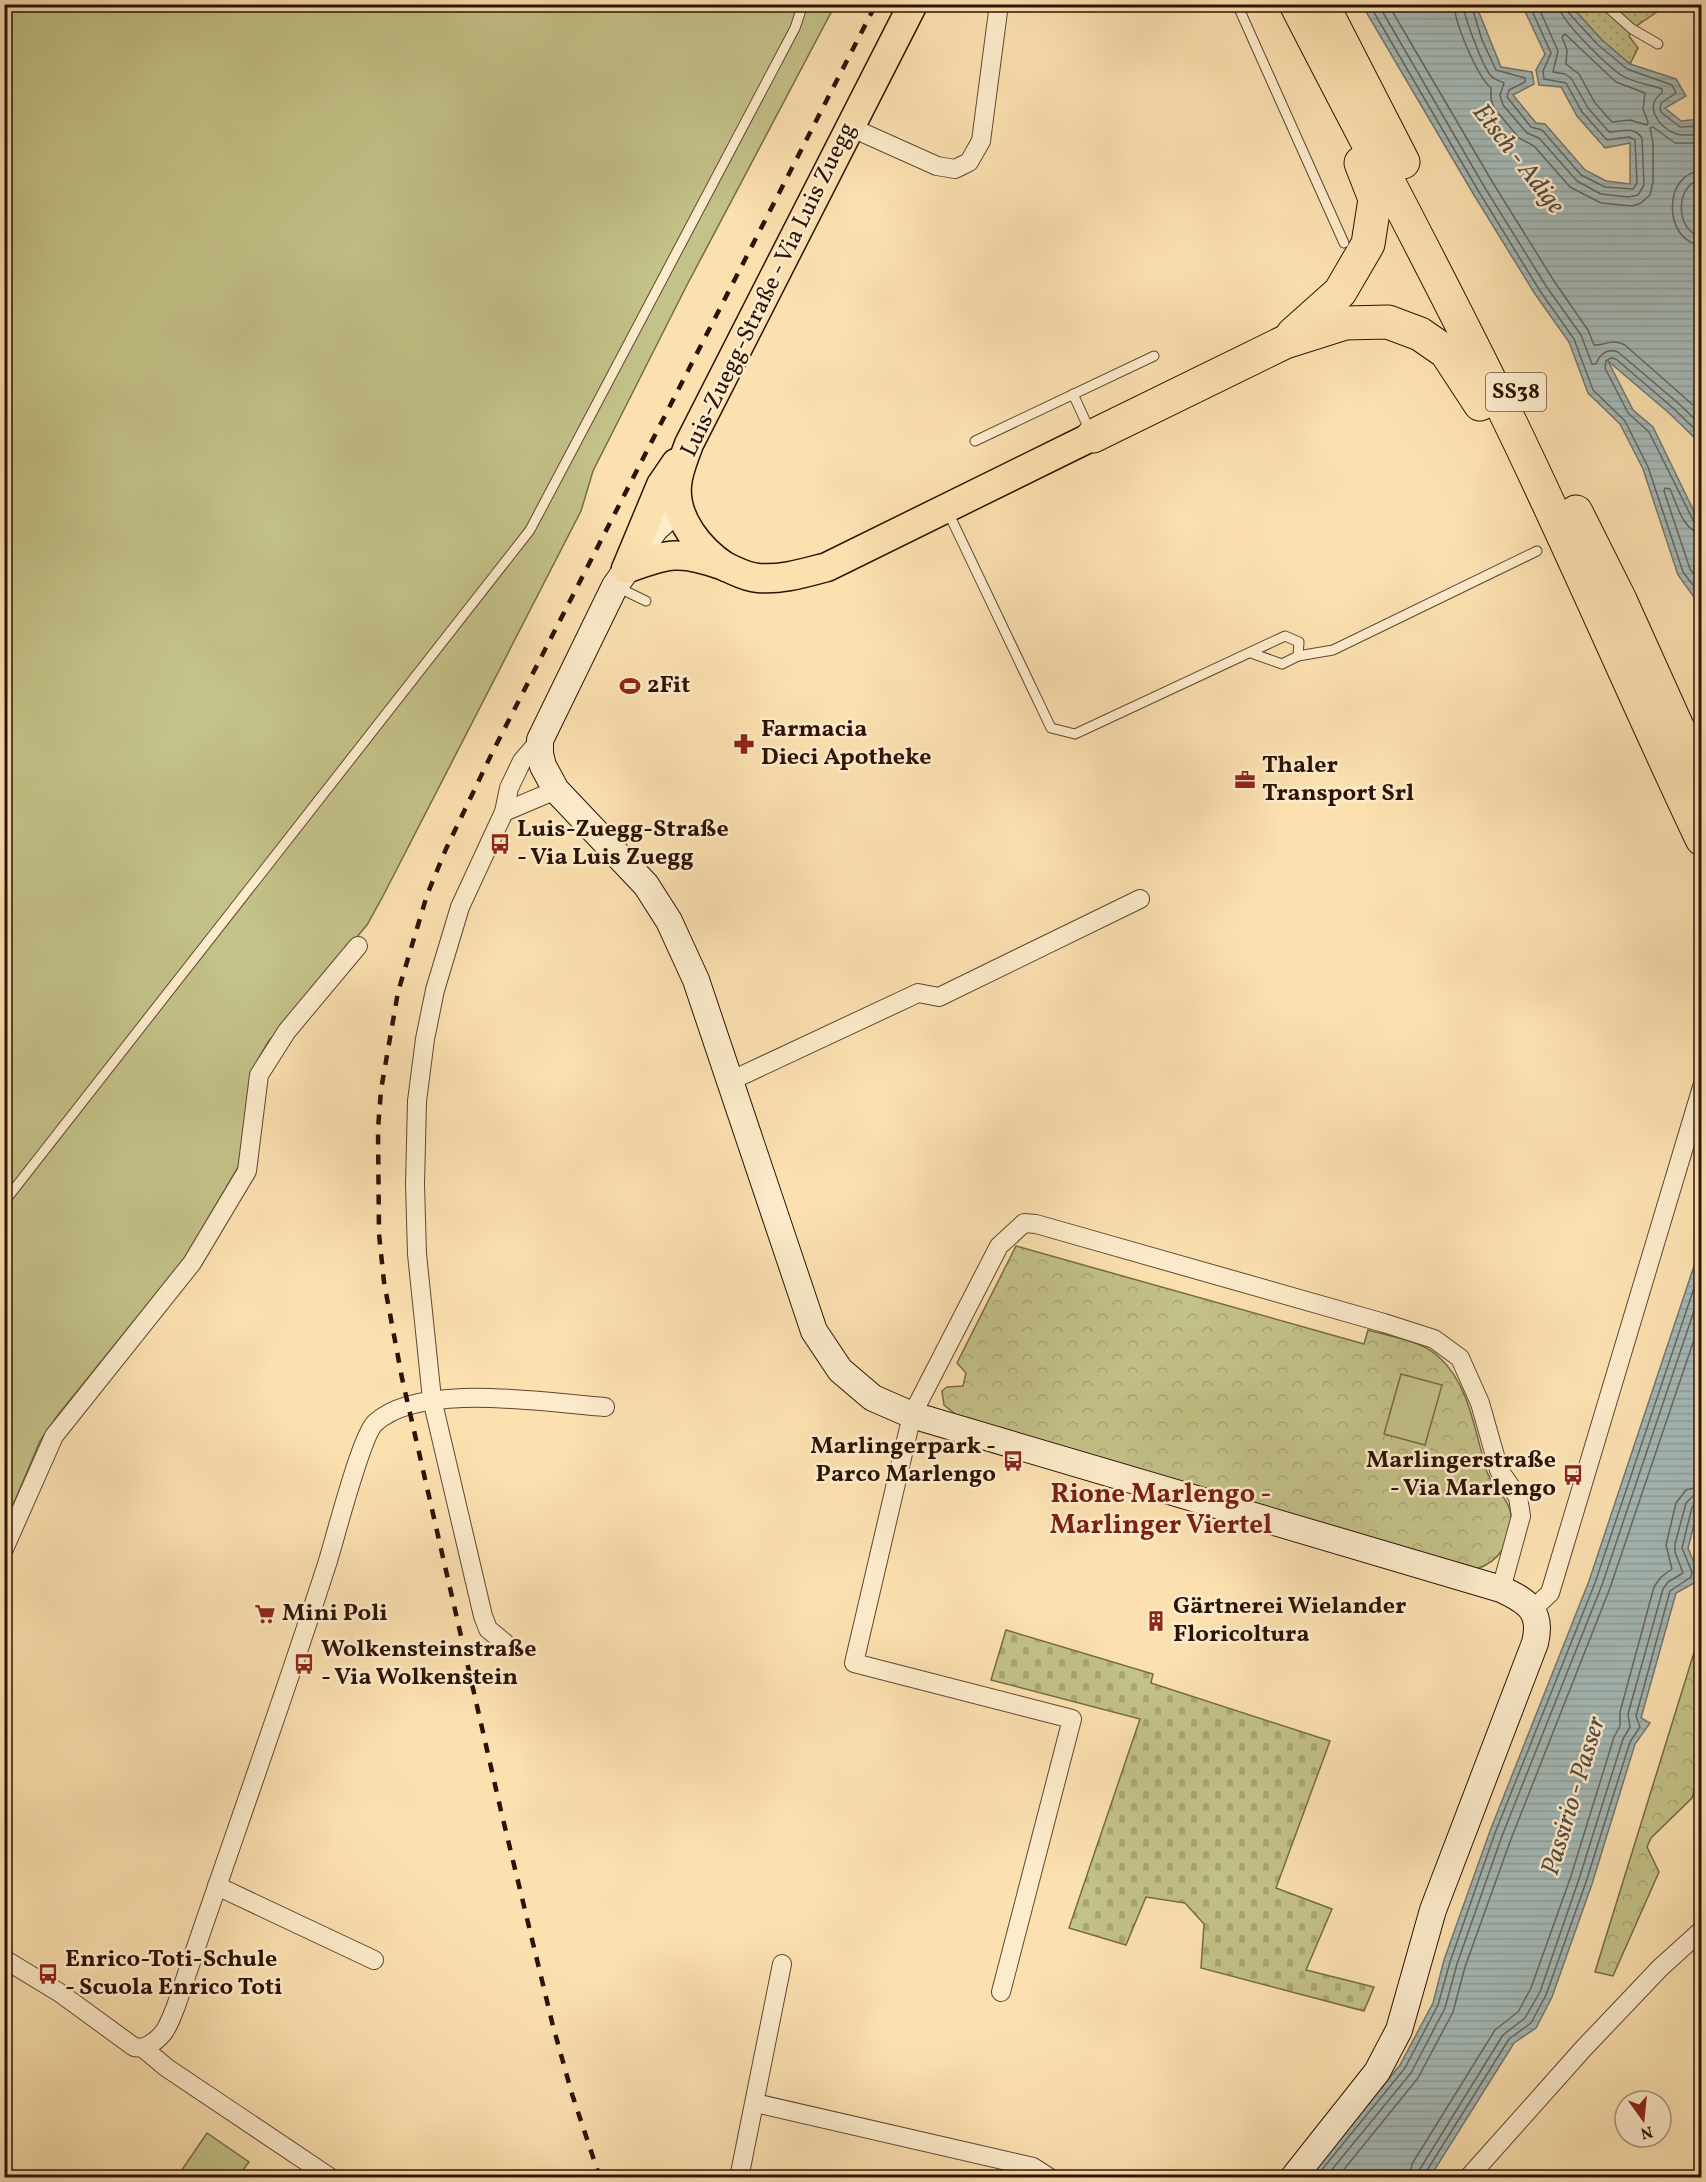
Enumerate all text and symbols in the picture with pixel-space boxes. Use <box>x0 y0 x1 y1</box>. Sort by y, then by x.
water label: Etsch - Adige <box>1463 96 1573 222</box>
street label: Luis-Zuegg-Straße - Via Luis Zuegg <box>673 117 865 463</box>
road number: SS38 <box>1486 373 1546 411</box>
place label: 2Fit <box>647 669 690 703</box>
sports icon: 2Fit <box>618 674 642 698</box>
place label: Farmacia Dieci Apotheke <box>761 713 931 775</box>
pharmacy icon: Farmacia Dieci Apotheke <box>732 732 756 756</box>
place label: Thaler Transport Srl <box>1262 749 1414 811</box>
office icon: Thaler Transport Srl <box>1233 768 1257 792</box>
place label: Luis-Zuegg-Straße - Via Luis Zuegg <box>517 813 729 875</box>
bus stop icon: Luis-Zuegg-Straße - Via Luis Zuegg <box>488 832 512 856</box>
place label: Marlingerpark - Parco Marlengo <box>810 1430 996 1492</box>
place label: Marlingerstraße - Via Marlengo <box>1366 1444 1556 1506</box>
bus stop icon: Marlingerpark - Parco Marlengo <box>1001 1449 1025 1473</box>
bus stop icon: Marlingerstraße - Via Marlengo <box>1561 1463 1585 1487</box>
district label: Rione Marlengo - Marlinger Viertel <box>1050 1476 1272 1545</box>
place label: Gärtnerei Wielander Floricoltura <box>1173 1590 1406 1652</box>
place label: Mini Poli <box>282 1597 388 1631</box>
supermarket icon: Mini Poli <box>253 1602 277 1626</box>
building icon: Gärtnerei Wielander Floricoltura <box>1144 1609 1168 1633</box>
place label: Wolkensteinstraße - Via Wolkenstein <box>321 1633 536 1695</box>
bus stop icon: Wolkensteinstraße - Via Wolkenstein <box>292 1652 316 1676</box>
water label: Passirio - Passer <box>1533 1712 1615 1880</box>
place label: Enrico-Toti-Schule - Scuola Enrico Toti <box>65 1943 282 2005</box>
bus stop icon: Enrico-Toti-Schule - Scuola Enrico Toti <box>36 1962 60 1986</box>
north arrow <box>1613 2089 1673 2149</box>
text: N <box>1638 2119 1655 2144</box>

